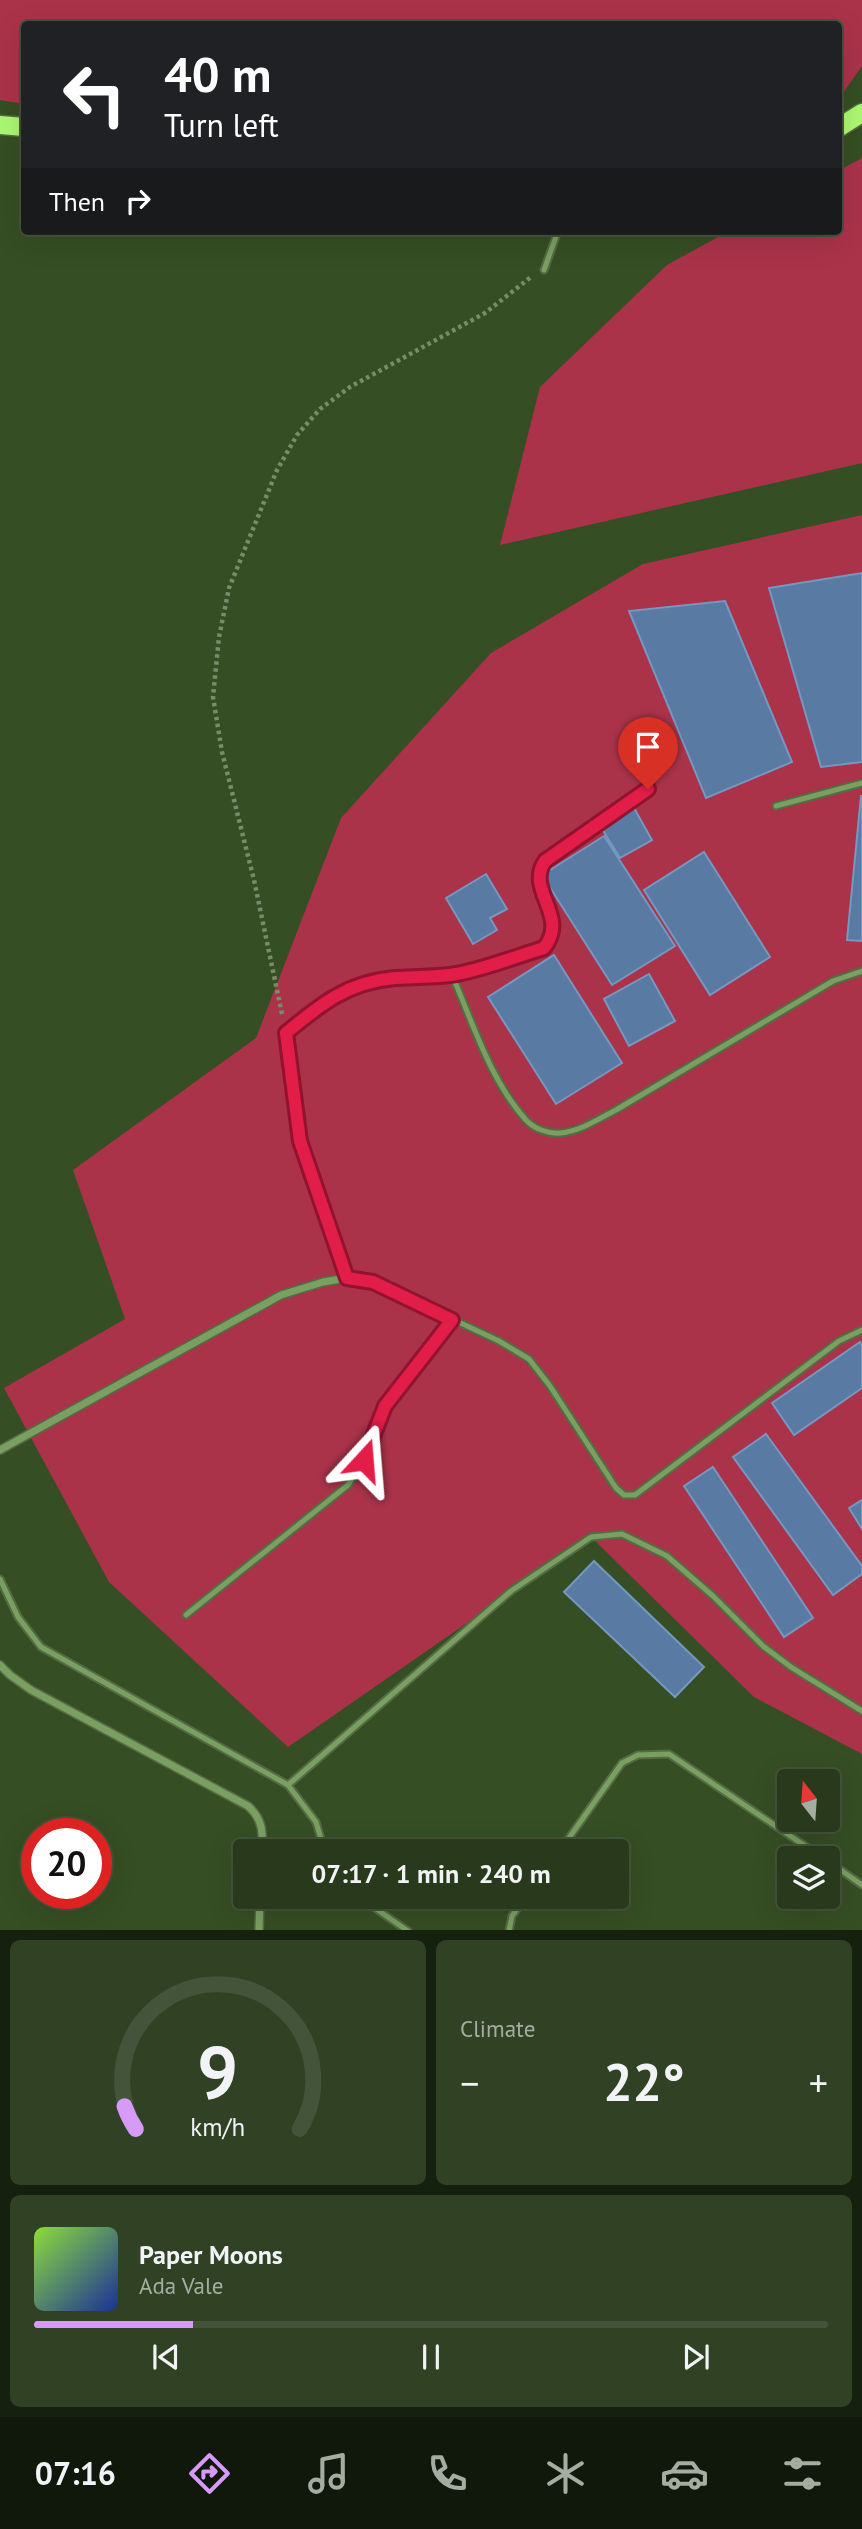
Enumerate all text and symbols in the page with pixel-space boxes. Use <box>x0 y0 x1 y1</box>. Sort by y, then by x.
text: 40 m <box>164 42 271 106</box>
icon: left <box>49 49 140 140</box>
text: Turn left <box>164 104 279 146</box>
icon: right <box>119 182 157 220</box>
text: Then <box>49 185 105 218</box>
pin <box>618 717 678 789</box>
icon: arrive <box>629 728 667 766</box>
position arrow <box>327 1423 401 1497</box>
north arrow <box>777 1769 840 1832</box>
map controls <box>777 1769 840 1909</box>
speed limit sign: 20 <box>21 1818 112 1909</box>
button: layers <box>777 1846 840 1909</box>
text: 07:17 · 1 min · 240 m <box>311 1857 551 1890</box>
text: Climate <box>460 2014 535 2043</box>
text: 9 <box>197 2025 239 2119</box>
text: 22° <box>603 2048 685 2115</box>
text: − <box>460 2058 479 2107</box>
text: + <box>809 2058 828 2107</box>
text: km/h <box>191 2110 245 2142</box>
text: Paper Moons <box>139 2238 283 2271</box>
text: Ada Vale <box>139 2271 223 2300</box>
icon: previous <box>147 2338 185 2376</box>
icon: pause <box>412 2338 450 2376</box>
icon: next <box>677 2338 715 2376</box>
icon: directions <box>185 2449 234 2498</box>
icon: music <box>304 2449 353 2498</box>
icon: phone <box>423 2449 472 2498</box>
icon: climate <box>541 2449 590 2498</box>
icon: car <box>660 2449 709 2498</box>
icon: filters <box>778 2449 827 2498</box>
text: 07:16 <box>35 2452 116 2494</box>

